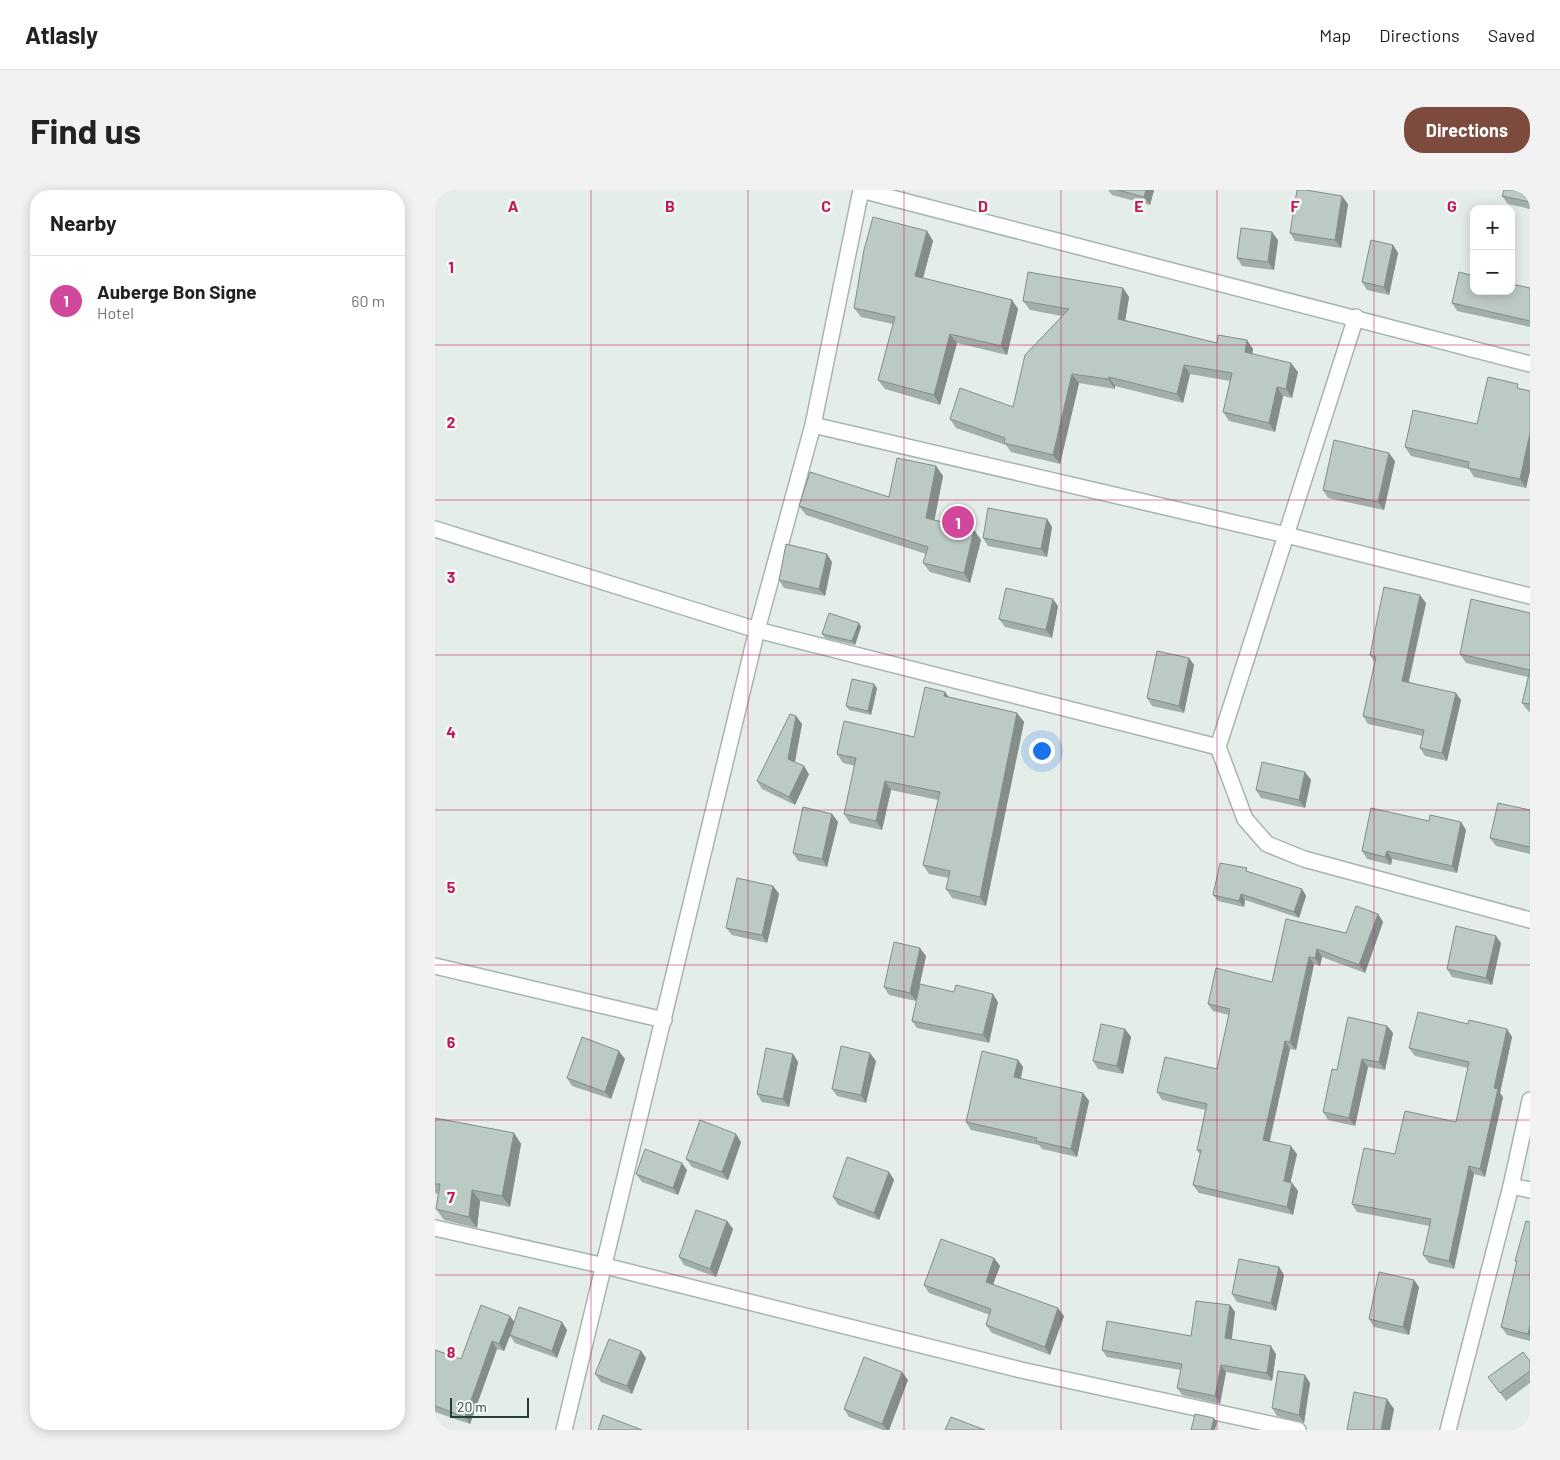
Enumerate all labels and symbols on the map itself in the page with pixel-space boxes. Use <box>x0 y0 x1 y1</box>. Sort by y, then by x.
text: A <box>508 196 519 215</box>
text: B <box>665 196 675 215</box>
text: C <box>821 196 831 215</box>
text: D <box>978 196 988 215</box>
text: E <box>1134 196 1144 215</box>
text: F <box>1291 196 1300 215</box>
text: G <box>1447 196 1457 215</box>
text: 1 <box>448 257 454 276</box>
text: 2 <box>447 412 456 431</box>
pin: 1 <box>942 503 974 541</box>
text: 3 <box>447 567 455 586</box>
text: 4 <box>446 722 456 741</box>
your location <box>1029 738 1055 764</box>
text: 5 <box>447 877 456 896</box>
text: 6 <box>447 1032 456 1051</box>
text: 7 <box>447 1187 455 1206</box>
text: 8 <box>447 1342 456 1361</box>
scale bar <box>450 1395 529 1418</box>

